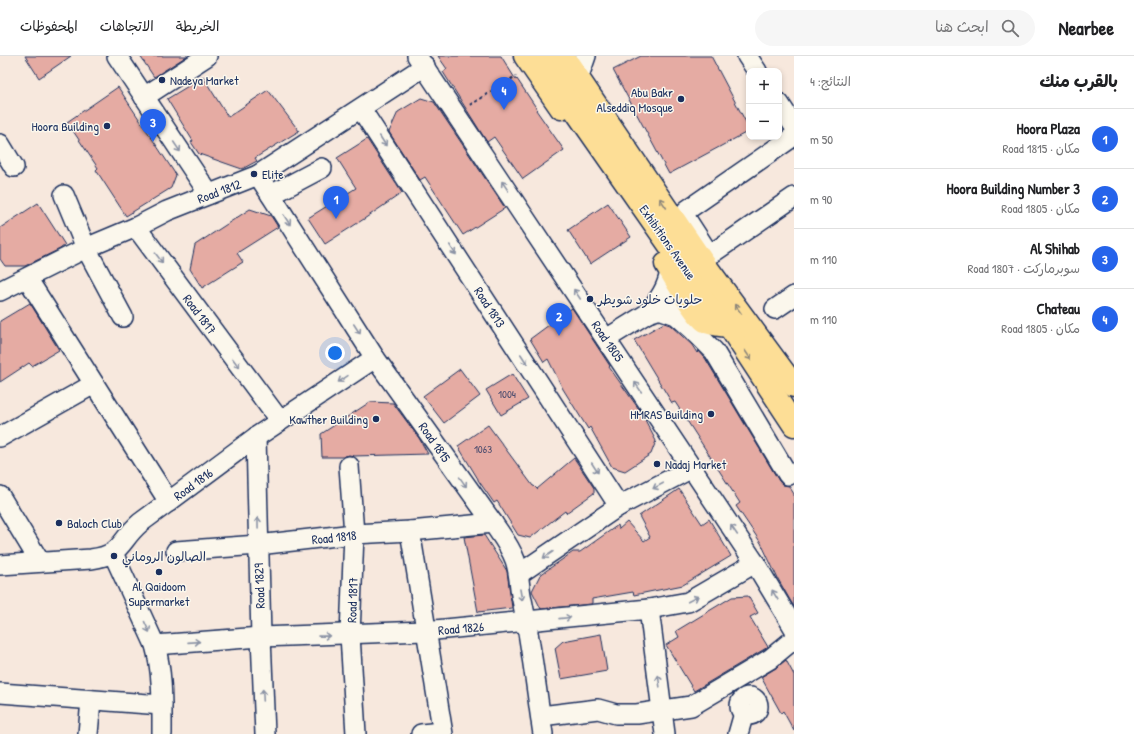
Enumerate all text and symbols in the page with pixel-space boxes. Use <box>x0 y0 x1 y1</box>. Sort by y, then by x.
search box <box>755 10 1035 46</box>
text: Nearbee <box>1059 15 1114 41</box>
text: المحفوظات <box>20 16 78 35</box>
text: الاتجاهات <box>100 16 154 35</box>
text: الخريطة <box>176 16 219 35</box>
text: ابحث هنا <box>935 16 989 37</box>
icon: search <box>999 17 1021 39</box>
map controls <box>746 68 782 140</box>
button: + <box>746 68 782 104</box>
text: بالقرب منك <box>1040 69 1118 92</box>
place label: Nadeya Market <box>170 71 239 89</box>
text: النتائج: 4 <box>810 72 851 90</box>
marker: Nadeya Market <box>157 75 167 85</box>
pin: 4 <box>491 77 517 110</box>
place label: Abu Bakr Alseddiq Mosque <box>597 83 673 116</box>
marker: Abu Bakr Alseddiq Mosque <box>676 94 686 104</box>
button: − <box>746 104 782 140</box>
pin: 3 <box>140 109 166 142</box>
place label: Hoora Building <box>32 117 99 135</box>
text: Hoora Plaza <box>1016 118 1080 139</box>
marker: Hoora Building <box>102 121 112 131</box>
text: 50 m <box>810 130 833 148</box>
text: 1 <box>1103 130 1107 148</box>
one-way arrow <box>379 135 387 147</box>
text: مكان · Road 1815 <box>1002 139 1080 157</box>
one-way arrow <box>173 141 181 152</box>
place label: Elite <box>262 165 284 183</box>
marker: Elite <box>249 169 259 179</box>
street label: Road 1812 <box>195 174 243 208</box>
text: Hoora Building Number 3 <box>946 178 1080 199</box>
one-way arrow <box>501 181 509 192</box>
pin: 1 <box>323 186 349 219</box>
text: 90 m <box>810 190 832 208</box>
text: 2 <box>1102 190 1108 208</box>
one-way arrow <box>659 198 667 209</box>
text: مكان · Road 1805 <box>1001 199 1080 217</box>
street label: Exhibitions Avenue <box>635 201 701 283</box>
one-way arrow <box>283 214 291 226</box>
text: Al Shihab <box>1030 238 1080 259</box>
one-way arrow <box>450 244 458 256</box>
text: 110 m <box>810 250 837 268</box>
text: 3 <box>1102 250 1108 268</box>
one-way arrow <box>155 253 163 264</box>
text: سوبرماركت · Road 1807 <box>967 259 1080 277</box>
street label: Road 1813 <box>470 283 510 331</box>
one-way arrow <box>573 289 581 300</box>
street label: Road 1817 <box>179 290 221 338</box>
place label: حلويات خلود شويطر <box>597 290 703 308</box>
marker: حلويات خلود شويطر <box>585 294 595 304</box>
text: Chateau <box>1037 298 1080 319</box>
pin: 2 <box>546 303 572 336</box>
one-way arrow <box>734 304 742 315</box>
text: 110 m <box>810 310 837 328</box>
text: 4 <box>1103 310 1107 328</box>
street label: Road 1805 <box>588 317 629 366</box>
text: مكان · Road 1805 <box>1001 319 1080 337</box>
one-way arrow <box>353 323 361 334</box>
your location <box>325 343 345 363</box>
one-way arrow <box>744 349 752 360</box>
one-way arrow <box>520 353 528 364</box>
one-way arrow <box>232 357 240 368</box>
one-way arrow <box>337 375 348 384</box>
one-way arrow <box>634 381 642 393</box>
house number: 1004 <box>498 387 516 401</box>
place label: HMRAS Building <box>630 405 703 423</box>
marker: HMRAS Building <box>706 409 716 419</box>
place label: Kawther Building <box>289 410 368 428</box>
marker: Kawther Building <box>371 414 381 424</box>
street label: Road 1815 <box>415 418 456 466</box>
house number: 1063 <box>474 442 492 456</box>
place label: Nadaj Market <box>665 455 727 473</box>
marker: Nadaj Market <box>652 459 662 469</box>
one-way arrow <box>591 463 599 474</box>
street label: Road 1816 <box>170 464 216 504</box>
one-way arrow <box>459 476 467 487</box>
one-way arrow <box>652 482 664 490</box>
place label: Baloch Club <box>67 514 122 532</box>
one-way arrow <box>254 517 262 530</box>
marker: Baloch Club <box>54 518 64 528</box>
one-way arrow <box>730 525 738 536</box>
street label: Road 1818 <box>311 526 358 548</box>
place label: الصالون الروماني <box>122 547 206 568</box>
one-way arrow <box>542 550 553 559</box>
marker: الصالون الروماني <box>109 551 119 561</box>
street label: Road 1829 <box>249 563 269 609</box>
marker: Al Qaidoom Supermarket <box>154 567 164 577</box>
place label: Al Qaidoom Supermarket <box>129 577 190 610</box>
street label: Road 1817 <box>342 577 362 623</box>
one-way arrow <box>518 588 526 601</box>
one-way arrow <box>770 589 778 601</box>
one-way arrow <box>687 595 699 602</box>
one-way arrow <box>558 614 571 622</box>
street label: Road 1826 <box>437 617 485 639</box>
one-way arrow <box>144 621 151 633</box>
one-way arrow <box>317 632 330 640</box>
one-way arrow <box>187 638 200 646</box>
one-way arrow <box>655 675 663 688</box>
one-way arrow <box>260 689 267 702</box>

